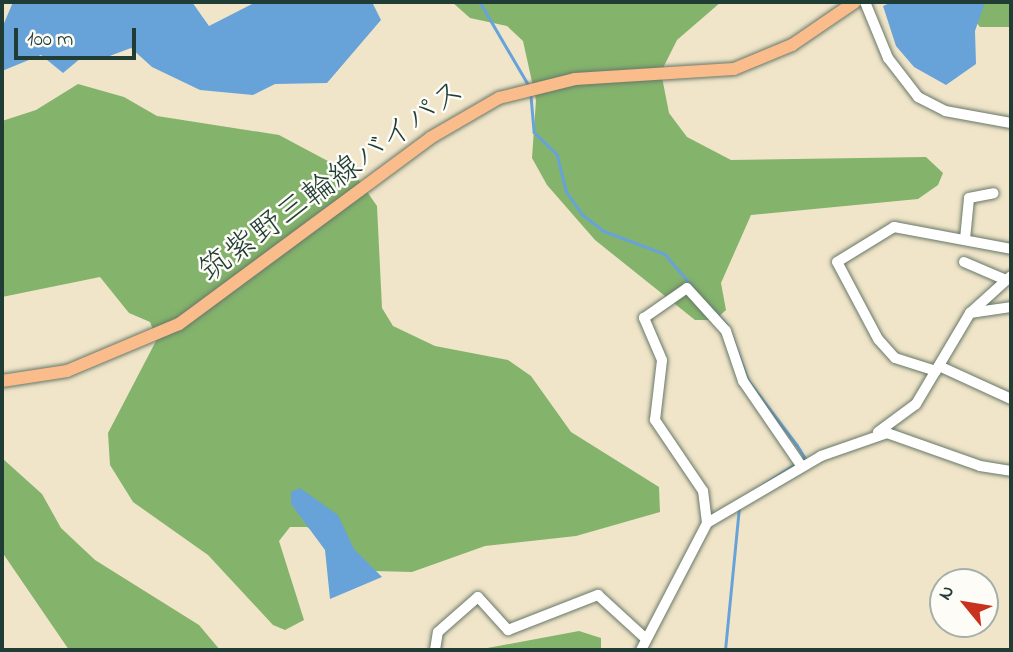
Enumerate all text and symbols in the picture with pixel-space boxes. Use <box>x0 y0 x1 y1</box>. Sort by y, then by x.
scale bar <box>18 14 140 58</box>
text: 100 m <box>27 25 73 55</box>
street label: 筑紫野三輪線バイパス <box>192 73 474 293</box>
north arrow <box>929 568 999 638</box>
text: N <box>932 581 962 606</box>

